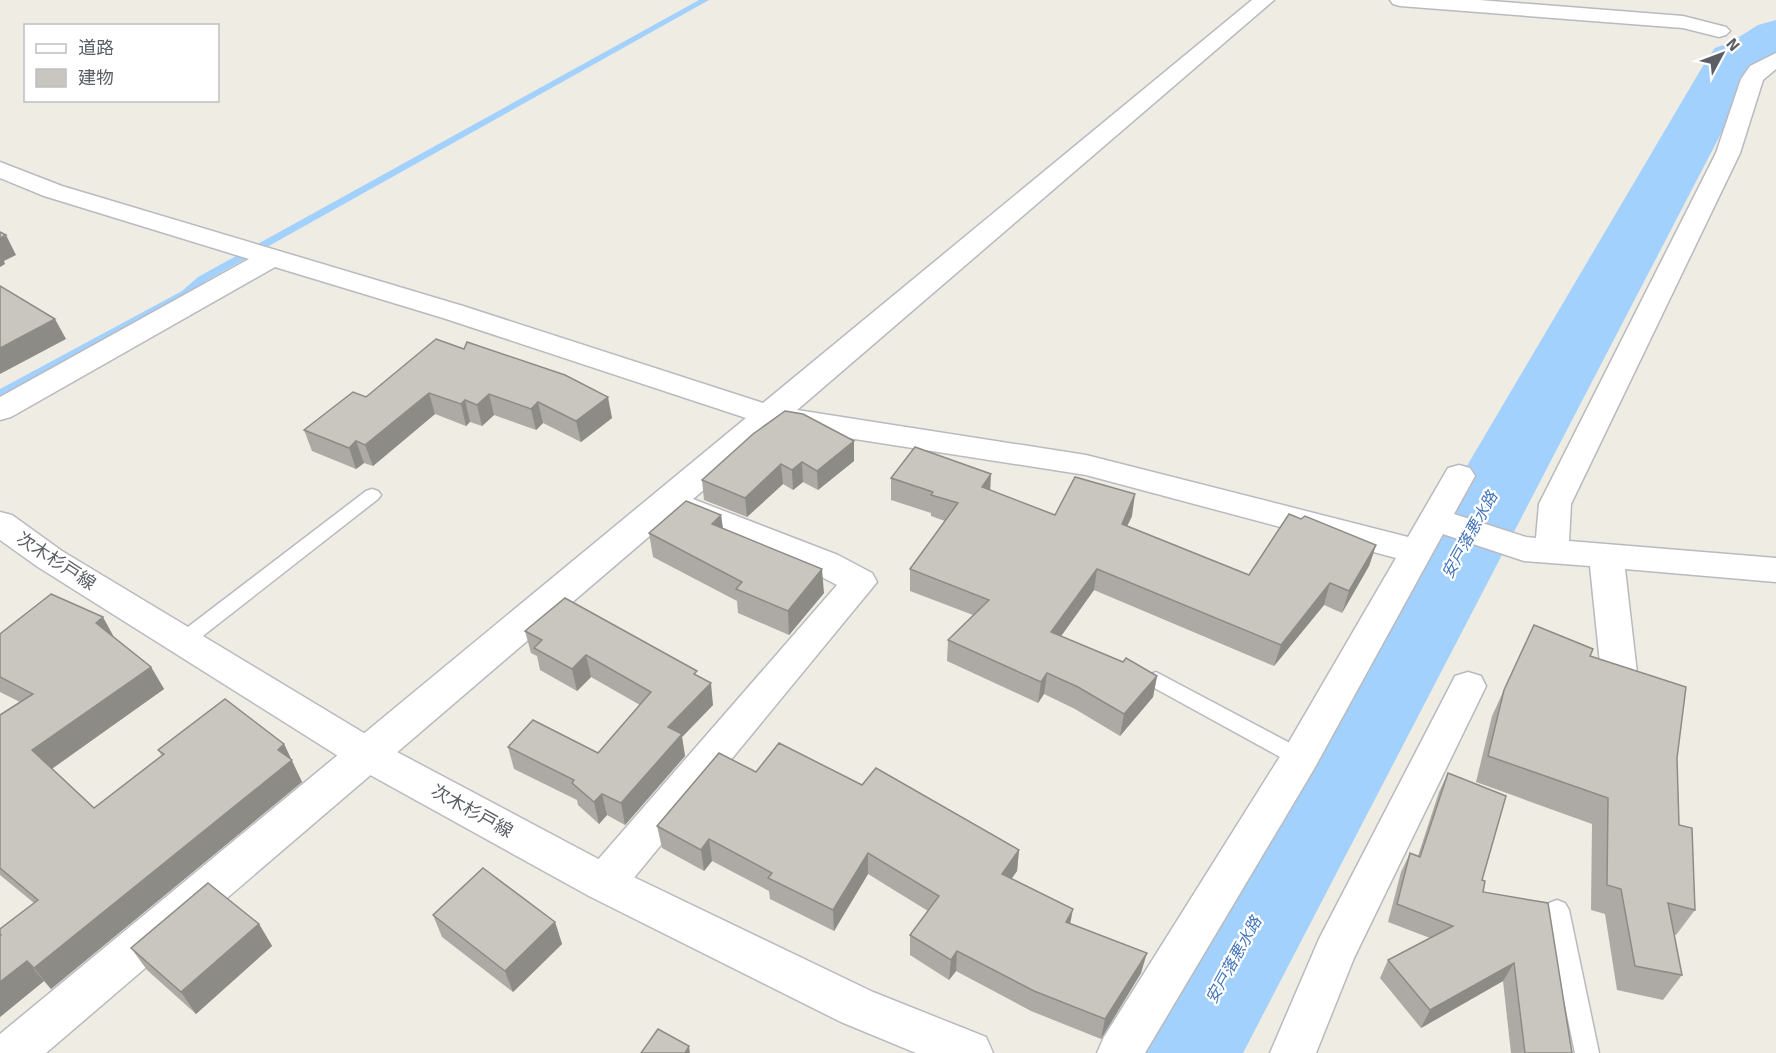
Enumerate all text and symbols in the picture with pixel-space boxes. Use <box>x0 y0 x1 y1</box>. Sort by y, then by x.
legend <box>24 24 219 102</box>
north arrow <box>1692 24 1752 84</box>
text: N <box>1721 34 1744 56</box>
text: 道路 <box>78 37 114 59</box>
text: 建物 <box>78 67 114 89</box>
water label: 安戸落悪水路 <box>1438 486 1503 582</box>
street label: 次木杉戸線 <box>12 527 100 595</box>
street label: 次木杉戸線 <box>427 780 517 842</box>
water label: 安戸落悪水路 <box>1202 911 1267 1007</box>

